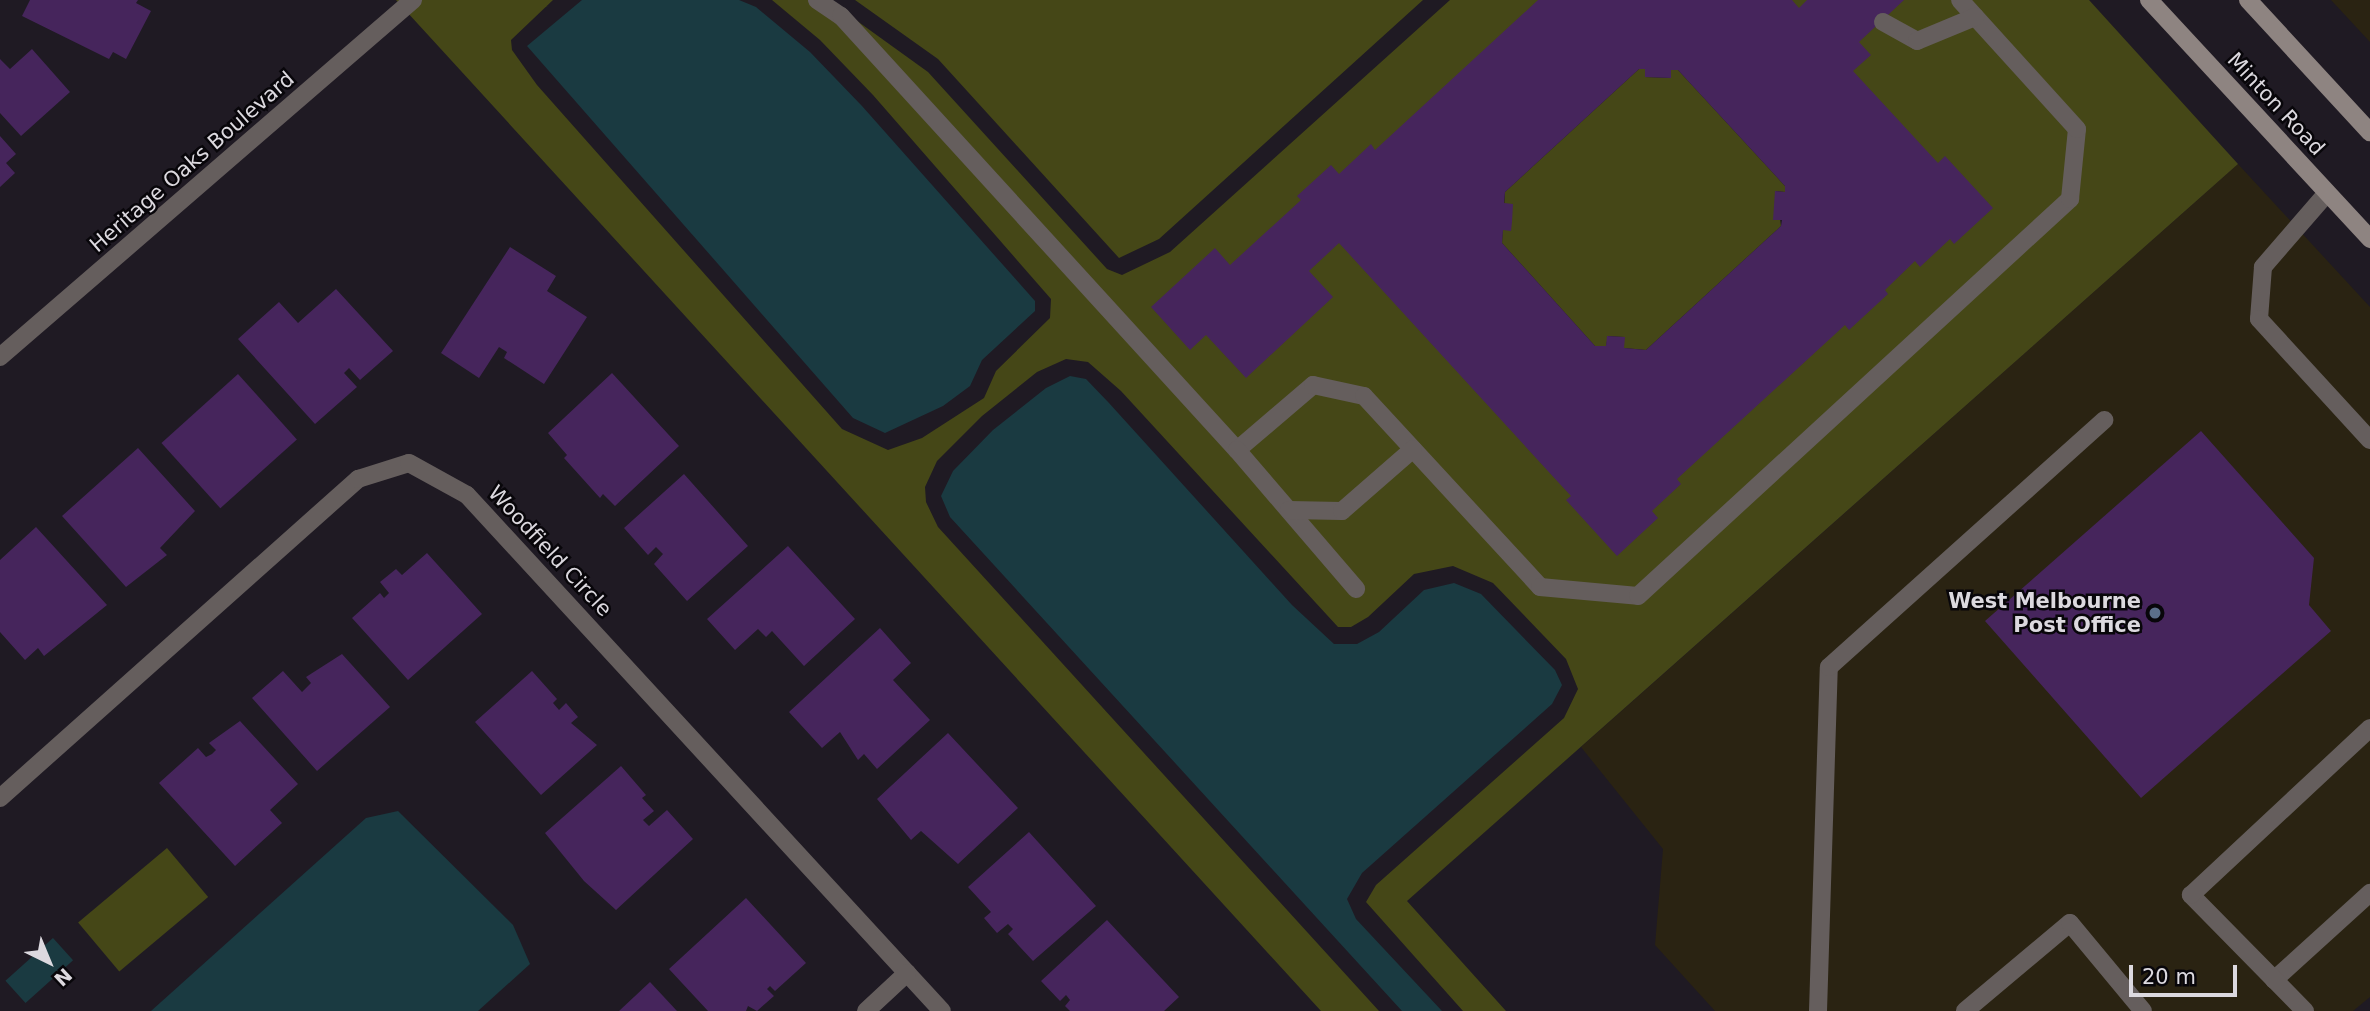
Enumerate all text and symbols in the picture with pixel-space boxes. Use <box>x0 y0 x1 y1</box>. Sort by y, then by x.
street label: Minton Road <box>2222 47 2330 161</box>
street label: Heritage Oaks Boulevard <box>85 66 299 258</box>
street label: Woodfield Circle <box>483 480 617 622</box>
place label: West Melbourne Post Office <box>1948 588 2141 638</box>
marker: West Melbourne Post Office <box>2147 605 2163 621</box>
north arrow <box>14 927 84 997</box>
scale bar <box>2132 951 2240 995</box>
text: N <box>50 964 77 991</box>
text: 20 m <box>2142 965 2196 989</box>

